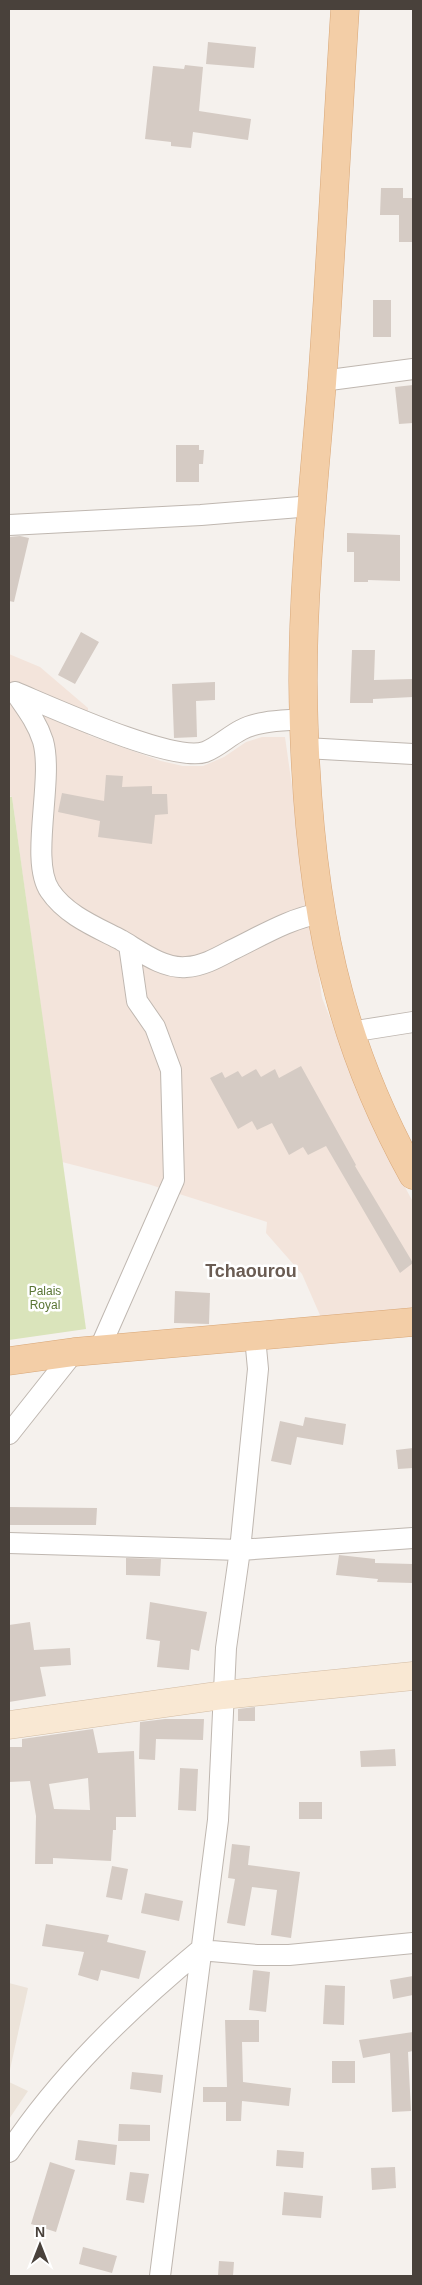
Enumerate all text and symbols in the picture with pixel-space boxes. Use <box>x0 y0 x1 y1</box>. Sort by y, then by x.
district label: Tchaourou <box>205 1261 297 1281</box>
park label: Palais Royal <box>29 1284 61 1312</box>
north arrow <box>15 2220 65 2270</box>
text: N <box>35 2224 45 2240</box>

